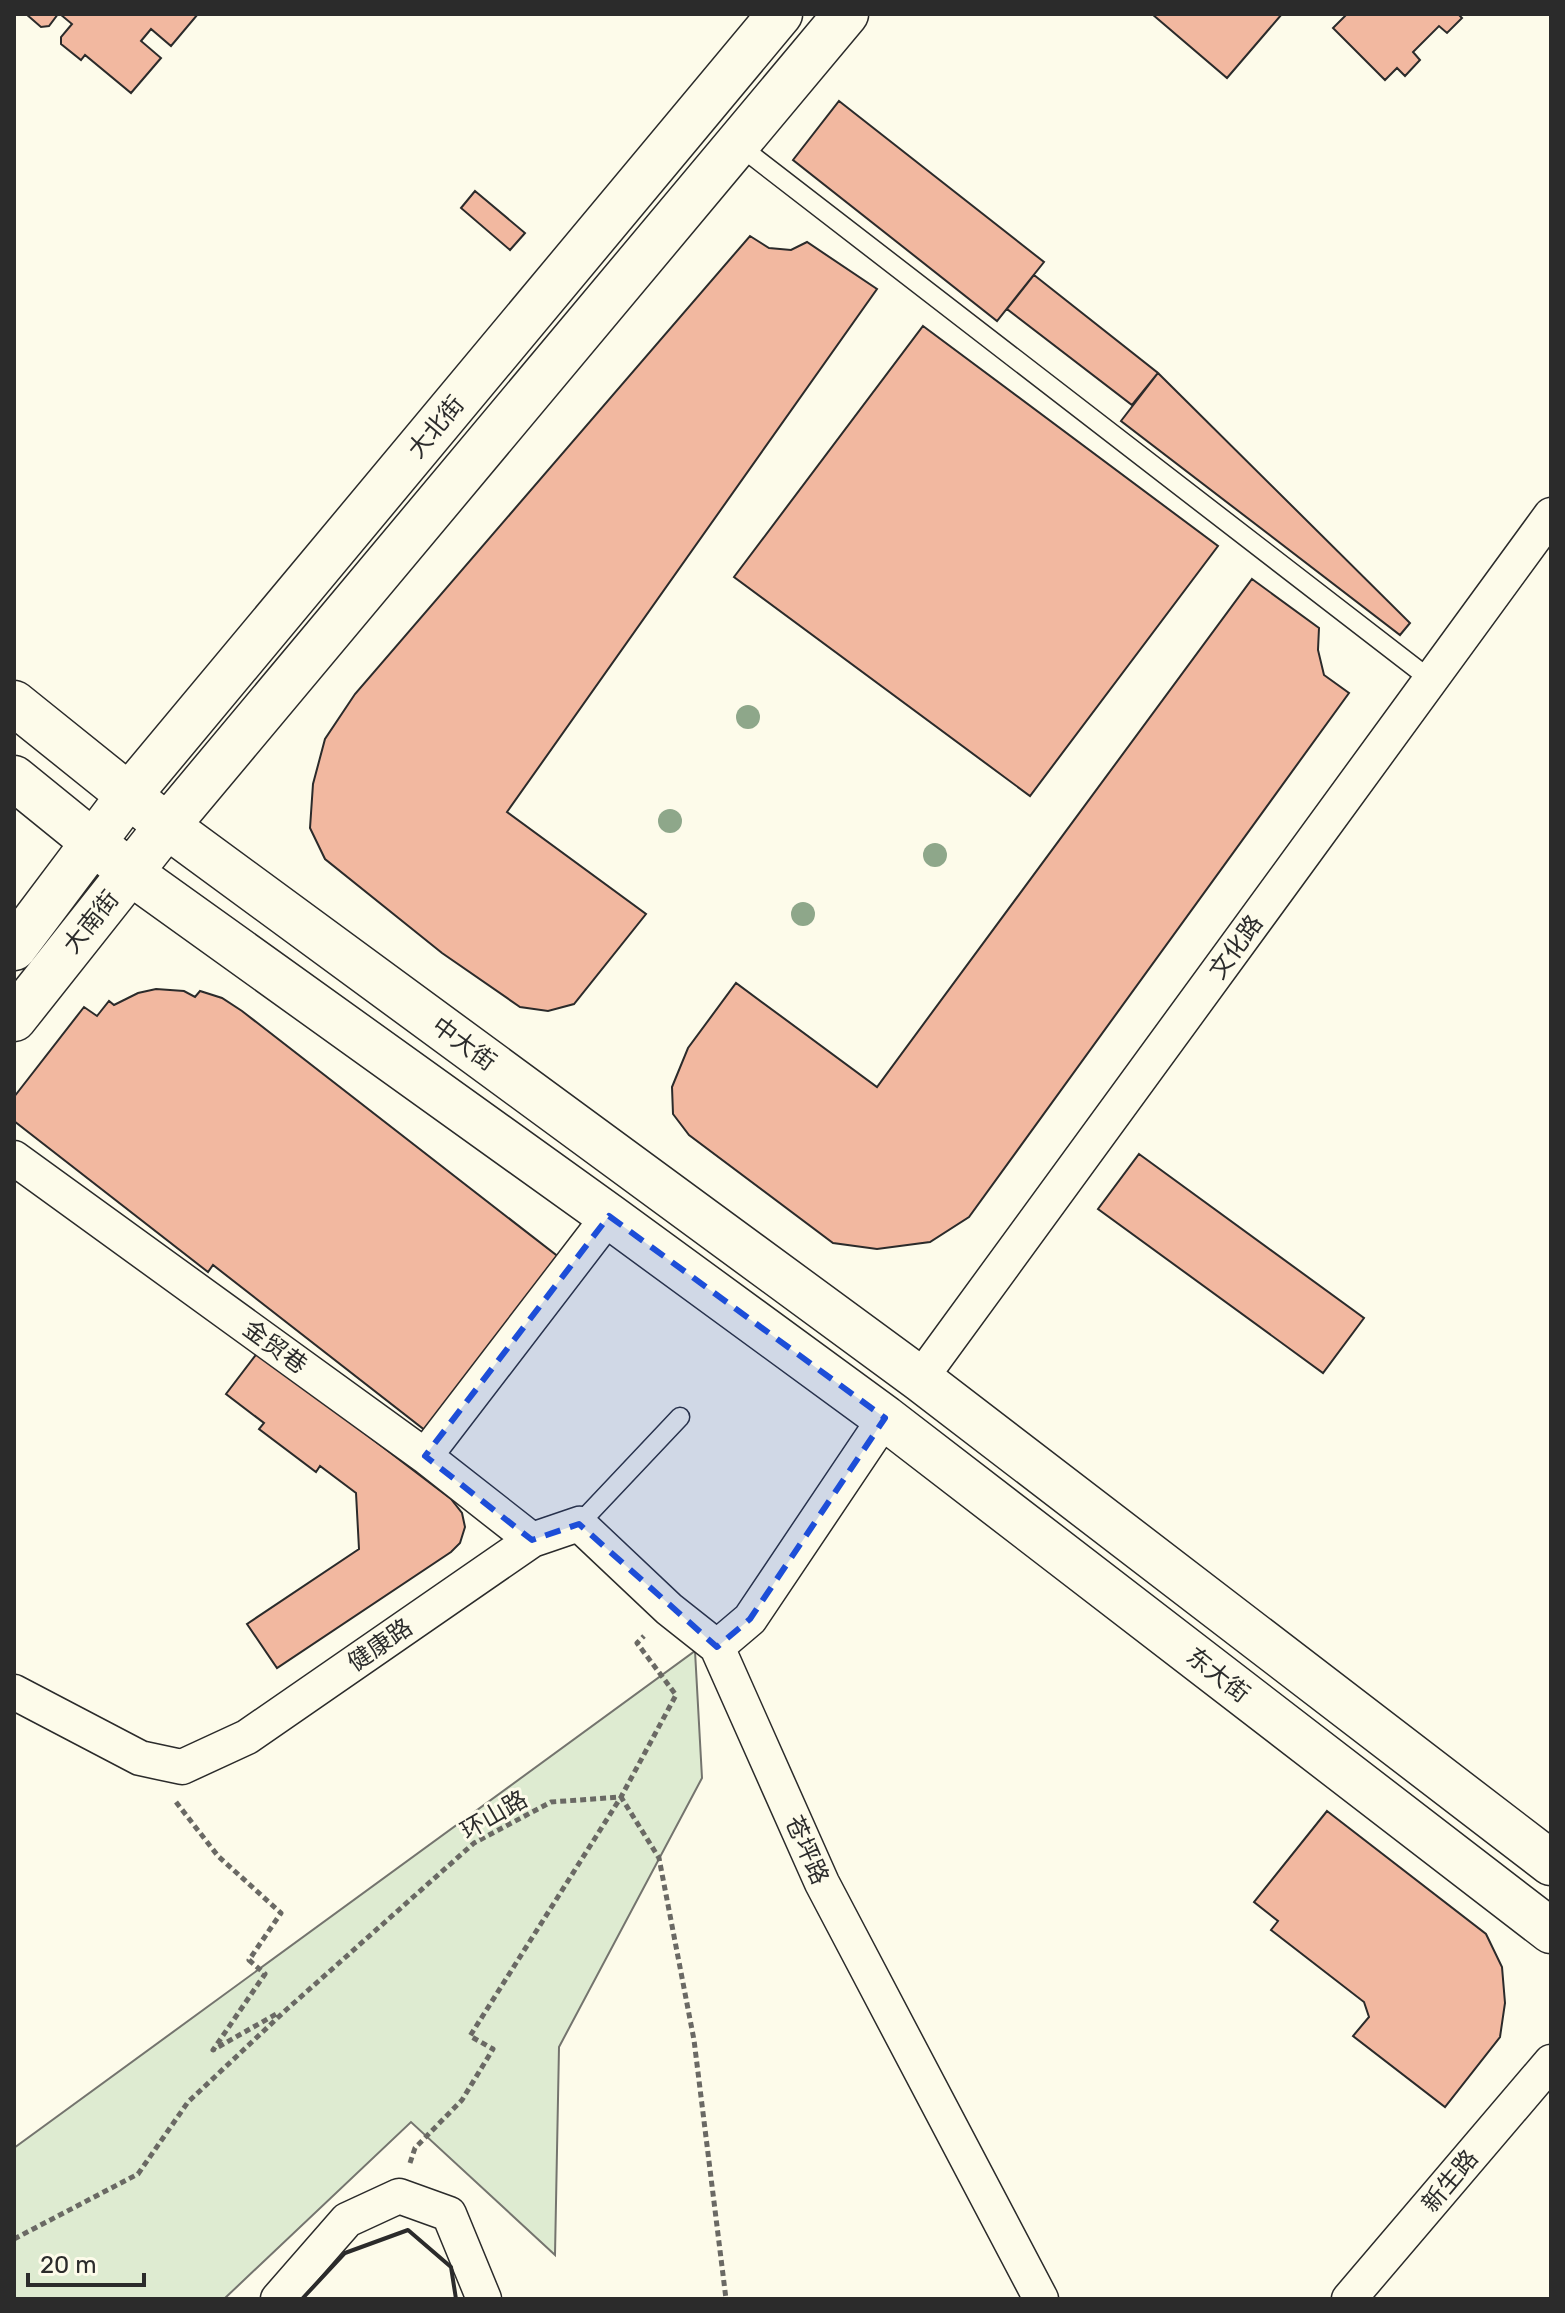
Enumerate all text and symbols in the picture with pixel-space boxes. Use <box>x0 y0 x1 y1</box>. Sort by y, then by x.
street label: 大北街 <box>402 390 470 464</box>
street label: 大南街 <box>57 885 125 959</box>
street label: 文化路 <box>1204 910 1268 984</box>
street label: 中大街 <box>427 1012 501 1076</box>
street label: 金贸巷 <box>238 1315 312 1379</box>
street label: 健康路 <box>342 1613 418 1677</box>
street label: 东大街 <box>1181 1642 1255 1708</box>
street label: 环山路 <box>456 1785 532 1845</box>
street label: 苍坪路 <box>780 1811 834 1889</box>
street label: 新生路 <box>1416 2144 1484 2218</box>
scale bar <box>28 2237 144 2287</box>
text: 20 m <box>40 2251 97 2279</box>

